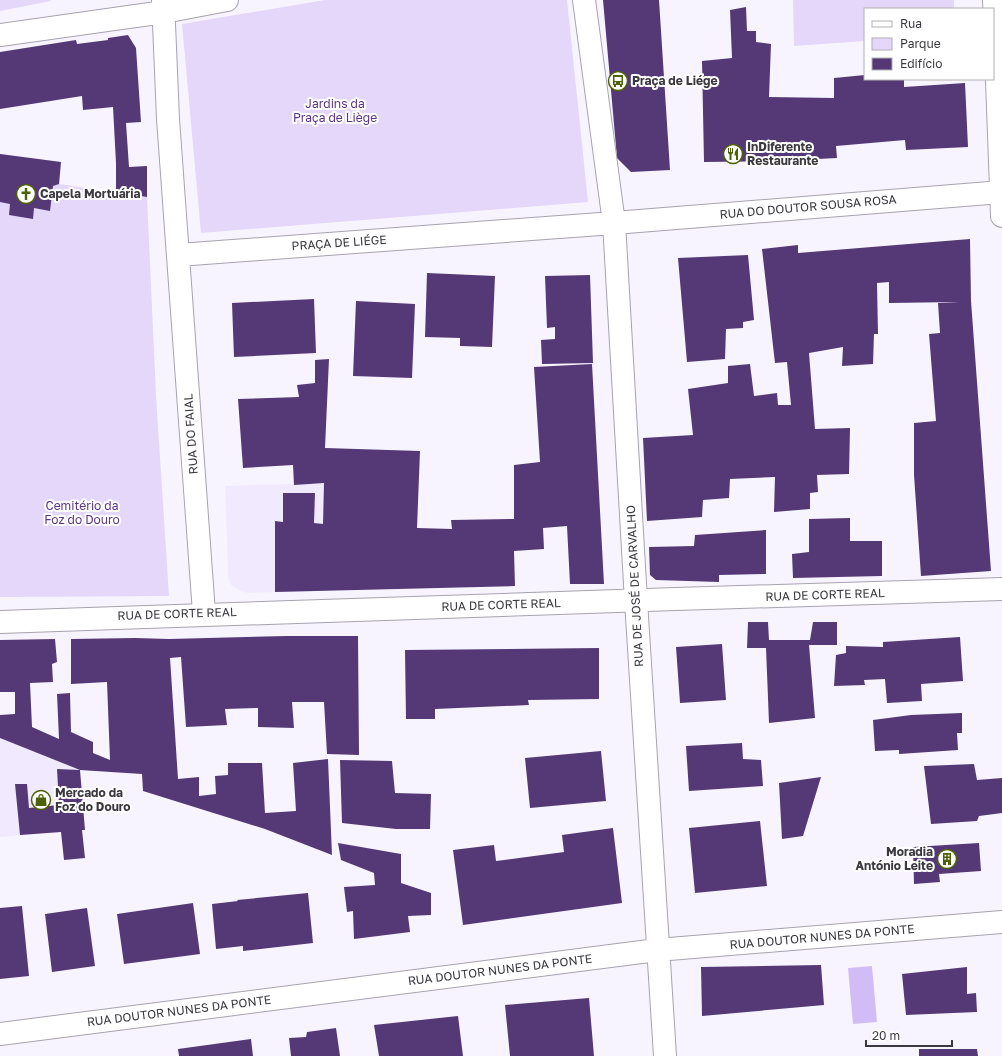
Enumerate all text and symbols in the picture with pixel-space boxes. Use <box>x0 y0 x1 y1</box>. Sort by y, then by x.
legend <box>864 8 994 80</box>
text: Rua <box>900 16 922 31</box>
text: Parque <box>900 36 941 51</box>
text: Edifício <box>900 56 942 71</box>
bus stop icon: Praça de Liége <box>607 70 629 92</box>
place label: Praça de Liége <box>632 73 718 88</box>
park label: Jardins da Praça de Liège <box>293 96 377 125</box>
place label: InDiferente Restaurante <box>747 139 818 168</box>
restaurant icon: InDiferente Restaurante <box>722 143 744 165</box>
church icon: Capela Mortuária <box>15 183 37 205</box>
place label: Capela Mortuária <box>40 186 141 201</box>
street label: RUA DO DOUTOR SOUSA ROSA <box>719 191 897 222</box>
street label: PRAÇA DE LIÉGE <box>291 232 387 253</box>
street label: RUA DO FAIAL <box>180 393 201 475</box>
park label: Cemitério da Foz do Douro <box>44 498 120 527</box>
street label: RUA DE JOSÉ DE CARVALHO <box>623 505 646 667</box>
street label: RUA DE CORTE REAL <box>765 585 885 604</box>
street label: RUA DE CORTE REAL <box>441 595 561 614</box>
street label: RUA DE CORTE REAL <box>117 604 237 623</box>
place label: Mercado da Foz do Douro <box>55 785 131 814</box>
shop icon: Mercado da Foz do Douro <box>30 789 52 811</box>
place label: Moradia António Leite <box>855 844 933 873</box>
building icon: Moradia António Leite <box>936 848 958 870</box>
street label: RUA DOUTOR NUNES DA PONTE <box>729 921 915 952</box>
street label: RUA DOUTOR NUNES DA PONTE <box>407 951 593 988</box>
street label: RUA DOUTOR NUNES DA PONTE <box>86 992 272 1029</box>
scale bar <box>866 1022 952 1048</box>
text: 20 m <box>872 1028 900 1043</box>

